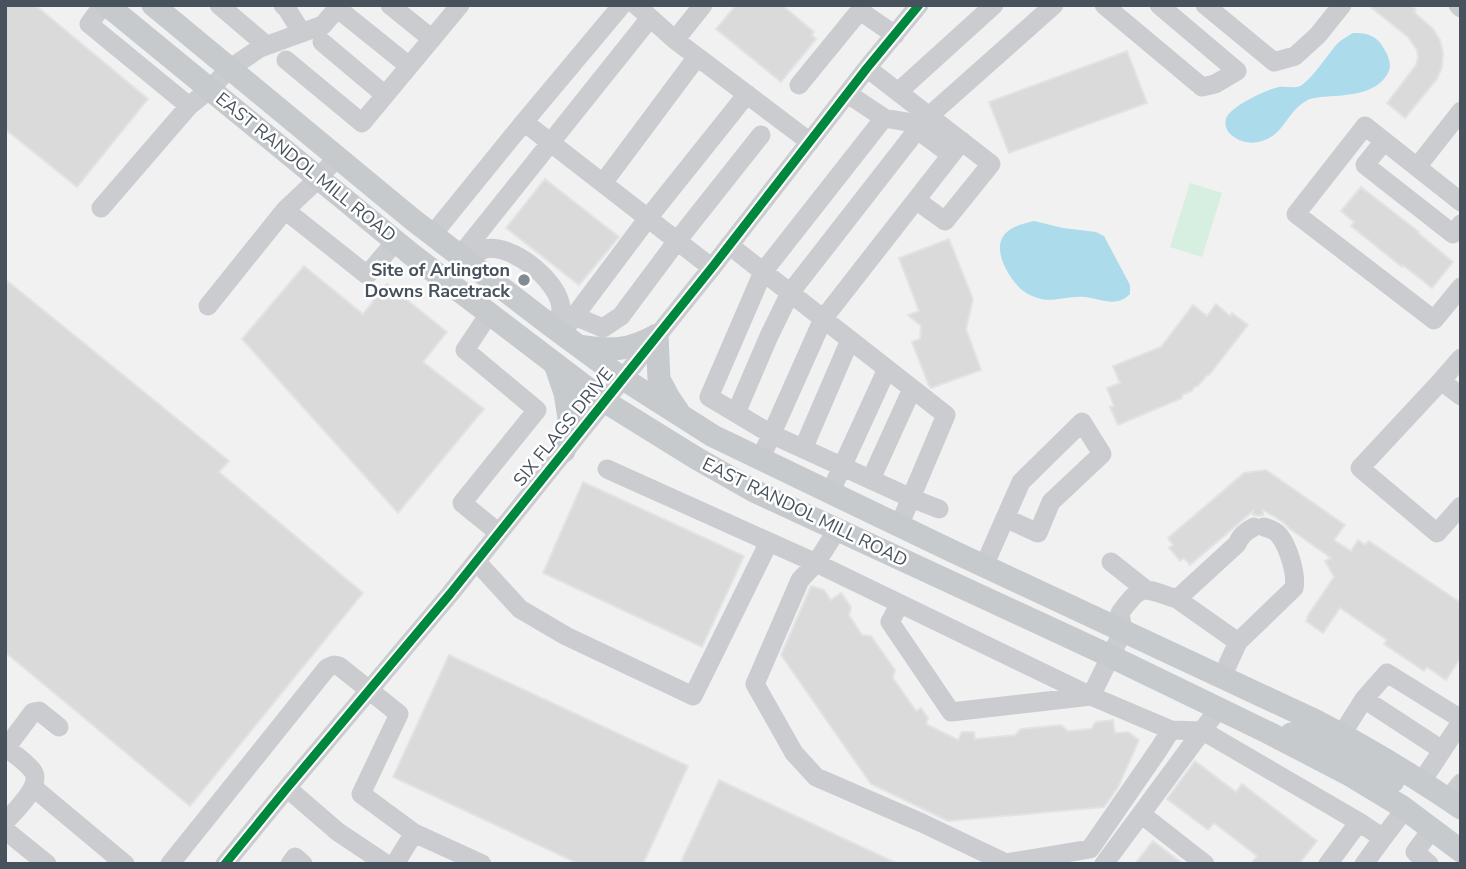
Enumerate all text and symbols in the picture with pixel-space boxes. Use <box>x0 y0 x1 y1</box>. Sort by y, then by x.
street label: EAST RANDOL MILL ROAD <box>211 87 401 247</box>
place label: Site of Arlington Downs Racetrack <box>365 258 510 303</box>
marker: Site of Arlington Downs Racetrack <box>516 272 532 288</box>
street label: SIX FLAGS DRIVE <box>508 363 618 491</box>
street label: EAST RANDOL MILL ROAD <box>698 452 912 572</box>

